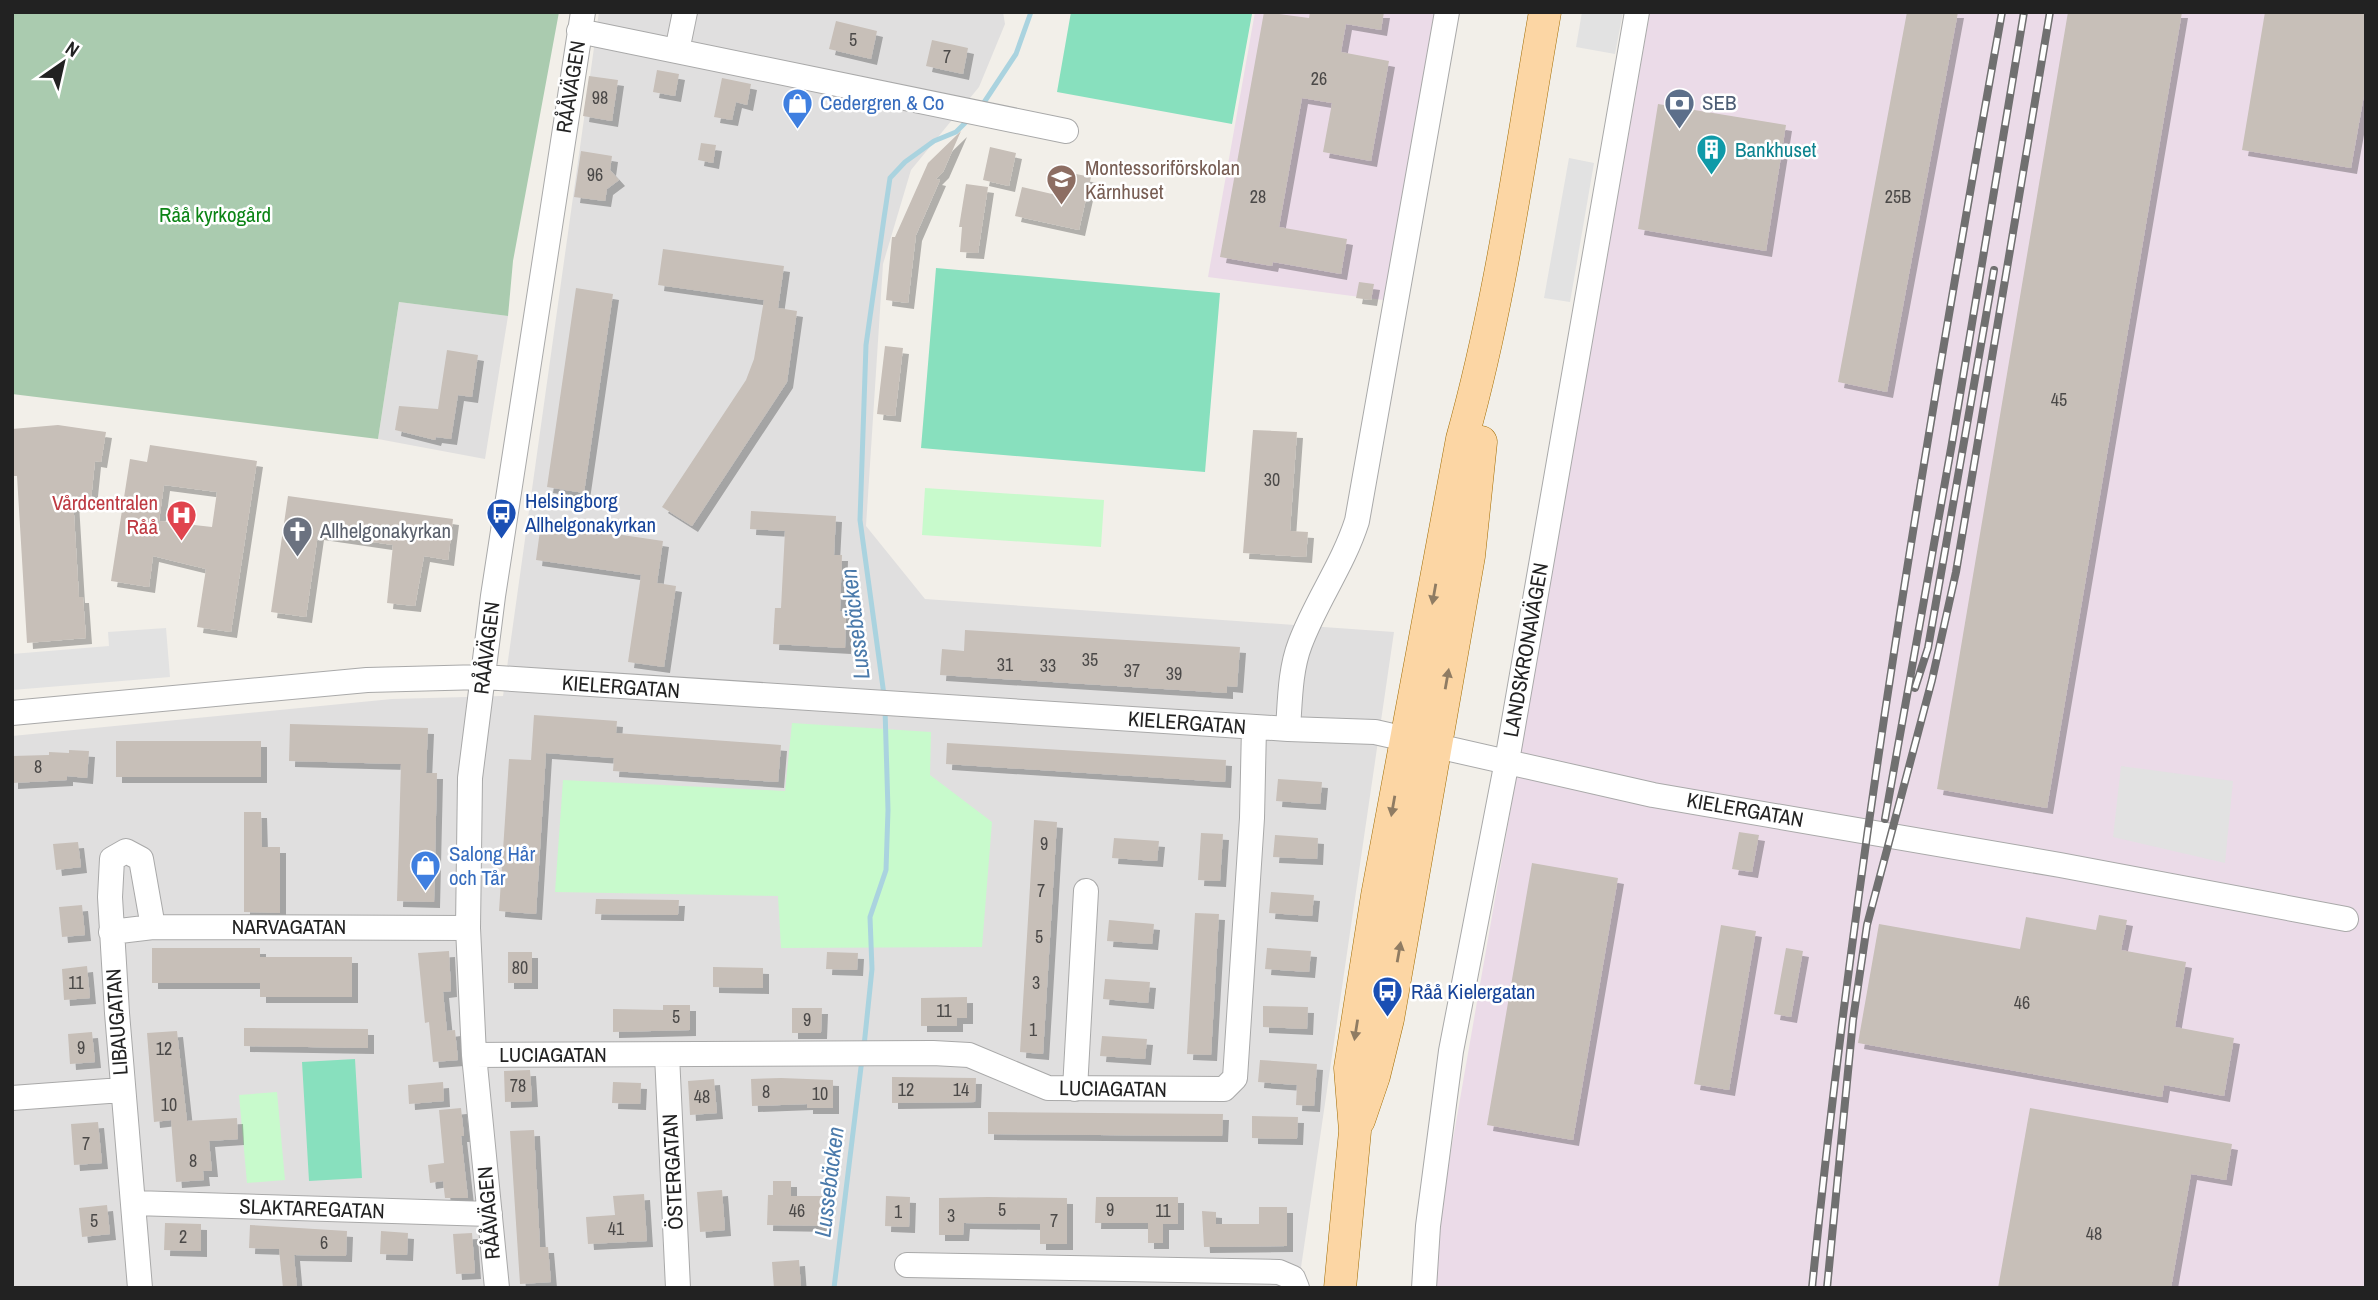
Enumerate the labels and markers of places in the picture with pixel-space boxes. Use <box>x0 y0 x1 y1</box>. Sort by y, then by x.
shop icon: Cedergren & Co <box>780 86 814 130</box>
bank icon: SEB <box>1662 86 1696 130</box>
place label: Cedergren & Co <box>820 88 944 117</box>
place label: SEB <box>1702 88 1736 117</box>
building icon: Bankhuset <box>1695 133 1729 177</box>
place label: Bankhuset <box>1735 135 1817 164</box>
place label: Montessoriförskolan Kärnhuset <box>1085 153 1240 206</box>
school or university icon: Montessoriförskolan Kärnhuset <box>1045 163 1079 207</box>
place label: Helsingborg Allhelgonakyrkan <box>524 486 656 539</box>
place label: Vårdcentralen Råå <box>52 488 158 541</box>
bus stop icon: Helsingborg Allhelgonakyrkan <box>485 496 519 540</box>
hospital icon: Vårdcentralen Råå <box>164 498 198 542</box>
church icon: Allhelgonakyrkan <box>280 514 314 558</box>
place label: Allhelgonakyrkan <box>319 516 451 545</box>
place label: Salong Hår och Tår <box>449 839 535 892</box>
shop icon: Salong Hår och Tår <box>409 849 443 893</box>
bus stop icon: Råå Kielergatan <box>1371 975 1405 1019</box>
place label: Råå Kielergatan <box>1411 977 1535 1006</box>

